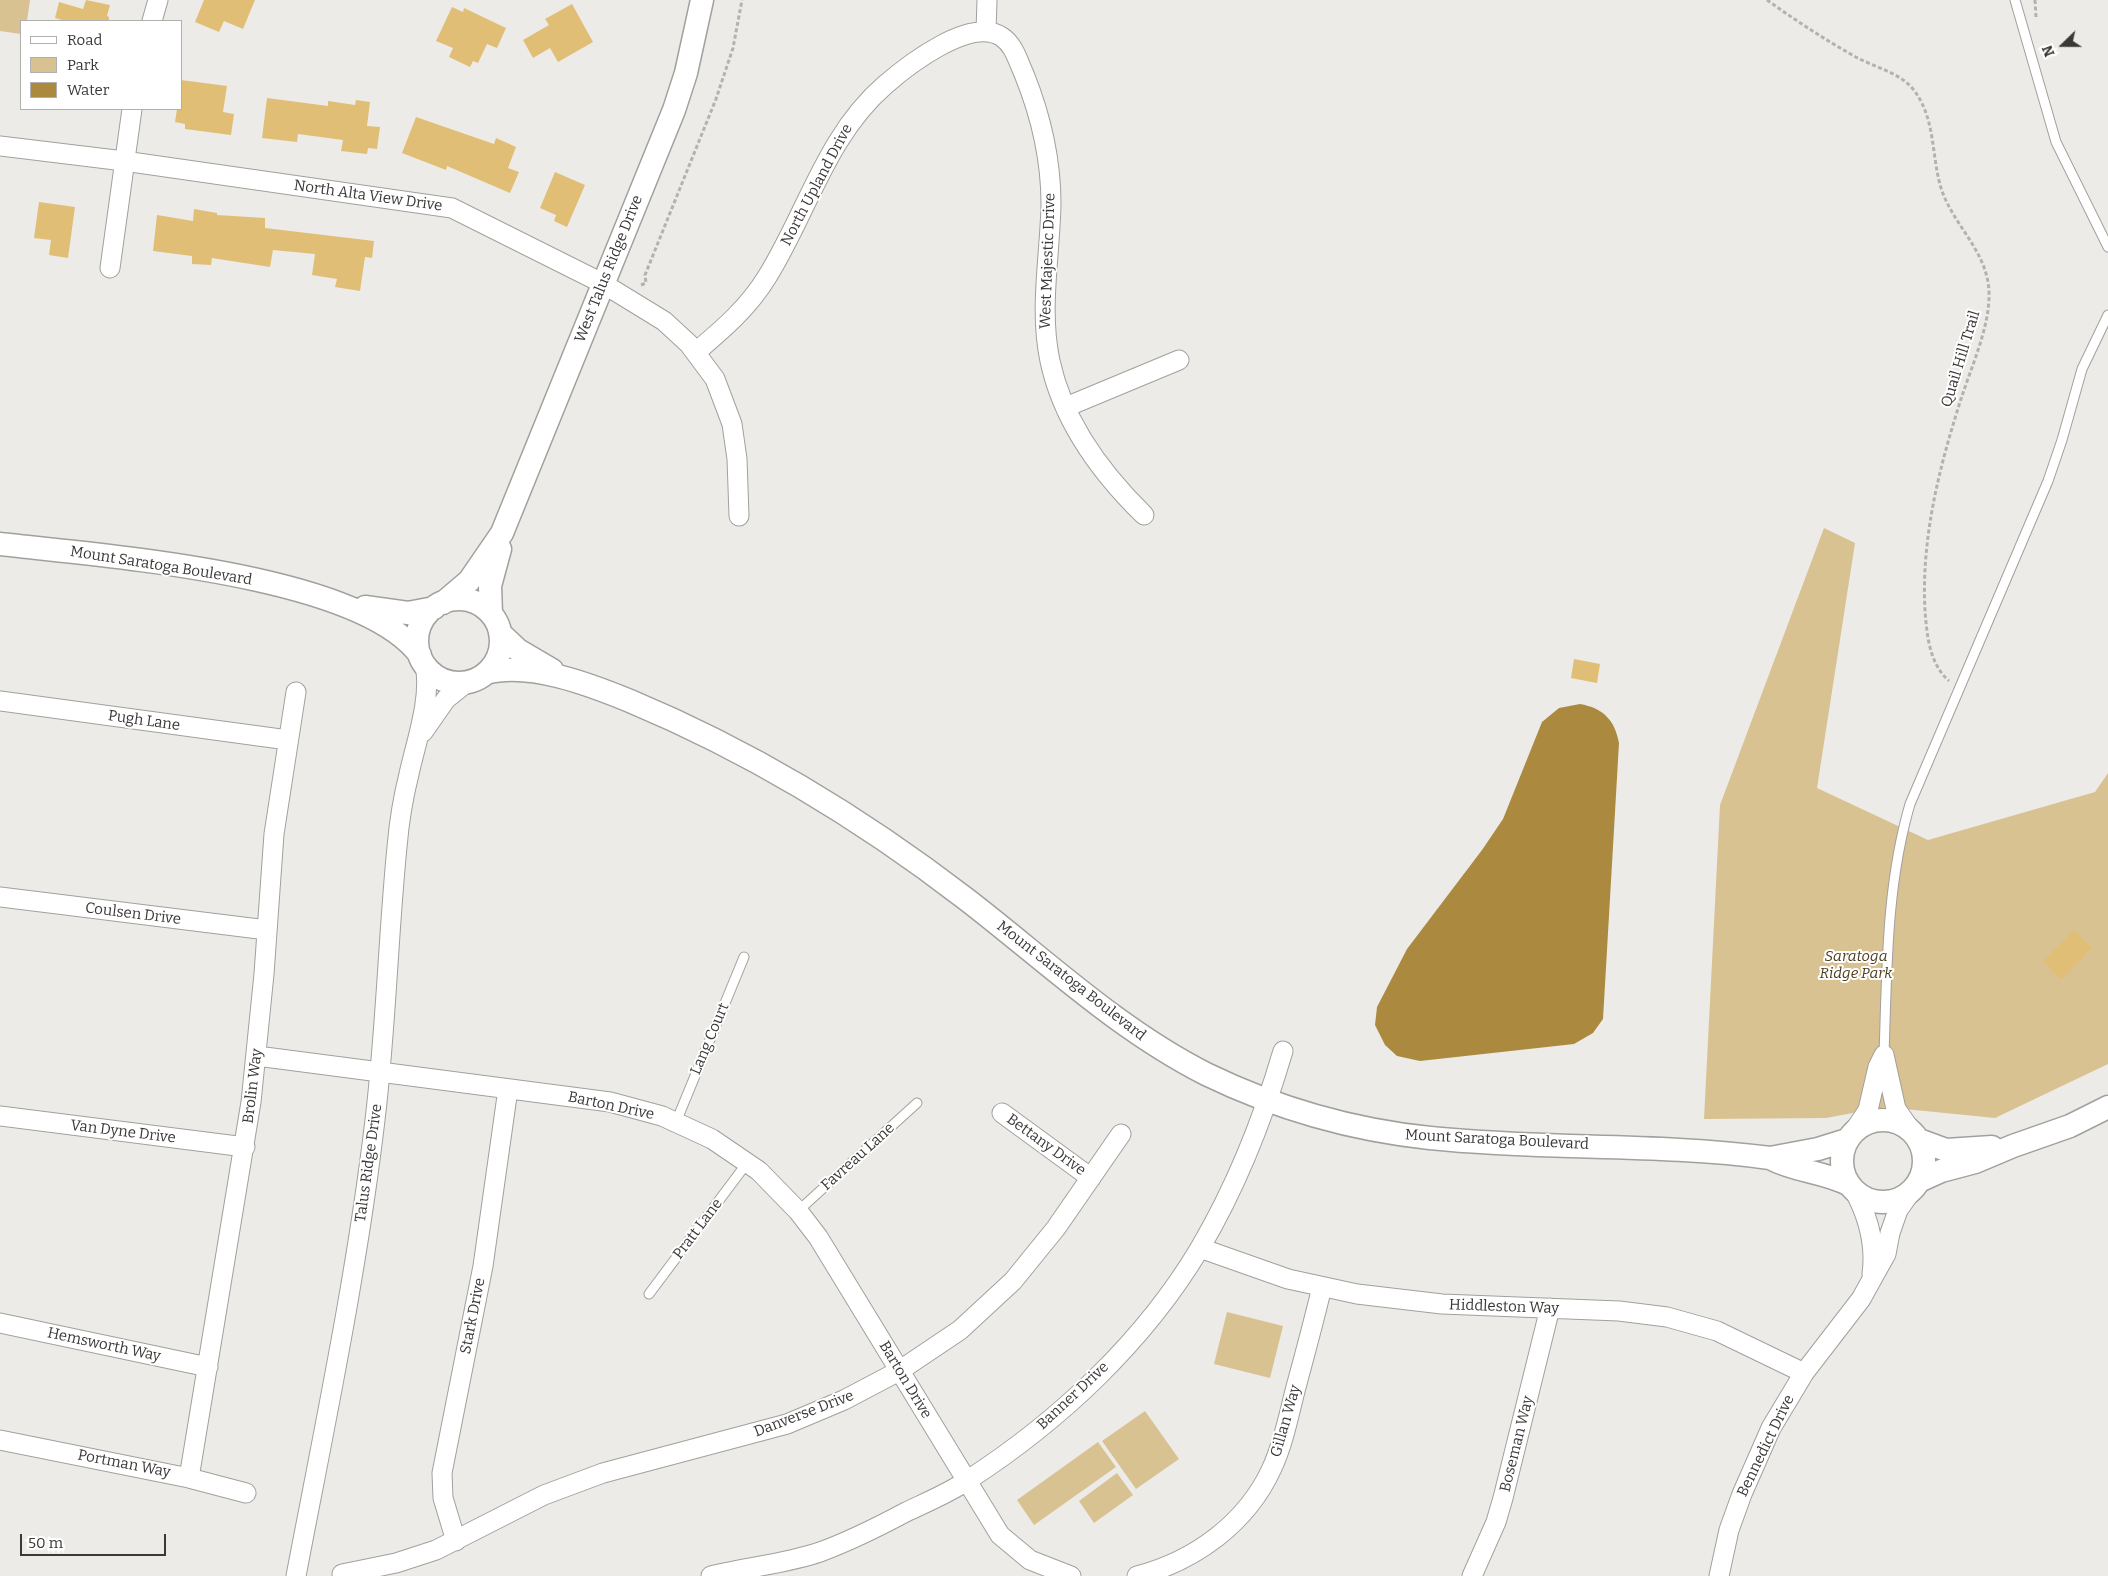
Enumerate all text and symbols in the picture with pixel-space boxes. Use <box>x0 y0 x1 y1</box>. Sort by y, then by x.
legend <box>20 20 182 110</box>
north arrow <box>2038 20 2088 70</box>
text: Road <box>67 31 102 49</box>
text: N <box>2039 43 2059 59</box>
text: Park <box>67 56 99 74</box>
text: Water <box>67 81 109 99</box>
street label: North Upland Drive <box>777 121 857 249</box>
street label: North Alta View Drive <box>293 177 443 215</box>
street label: West Talus Ridge Drive <box>571 193 647 345</box>
street label: West Majestic Drive <box>1037 193 1059 329</box>
street label: Quail Hill Trail <box>1938 309 1984 409</box>
street label: Mount Saratoga Boulevard <box>69 543 253 589</box>
street label: Pugh Lane <box>107 707 181 735</box>
street label: Coulsen Drive <box>84 899 182 929</box>
street label: Mount Saratoga Boulevard <box>993 917 1149 1045</box>
park label: Saratoga Ridge Park <box>1820 948 1892 983</box>
street label: Lang Court <box>687 1000 733 1078</box>
street label: Brolin Way <box>239 1048 267 1124</box>
street label: Barton Drive <box>566 1088 656 1124</box>
street label: Talus Ridge Drive <box>352 1103 386 1223</box>
street label: Bettany Drive <box>1003 1110 1089 1180</box>
street label: Van Dyne Drive <box>69 1117 177 1147</box>
street label: Favreau Lane <box>818 1119 898 1195</box>
street label: Mount Saratoga Boulevard <box>1405 1126 1589 1154</box>
street label: Pratt Lane <box>669 1195 727 1263</box>
street label: Stark Drive <box>457 1276 489 1356</box>
street label: Hiddleston Way <box>1449 1296 1559 1318</box>
street label: Hemsworth Way <box>46 1324 162 1366</box>
street label: Barton Drive <box>875 1338 935 1422</box>
street label: Banner Drive <box>1033 1358 1113 1434</box>
street label: Gillan Way <box>1267 1383 1305 1459</box>
street label: Danverse Drive <box>752 1387 856 1441</box>
street label: Bennedict Drive <box>1734 1392 1798 1500</box>
street label: Boseman Way <box>1496 1394 1538 1494</box>
street label: Portman Way <box>76 1446 172 1482</box>
scale bar <box>22 1524 169 1556</box>
text: 50 m <box>28 1534 63 1552</box>

